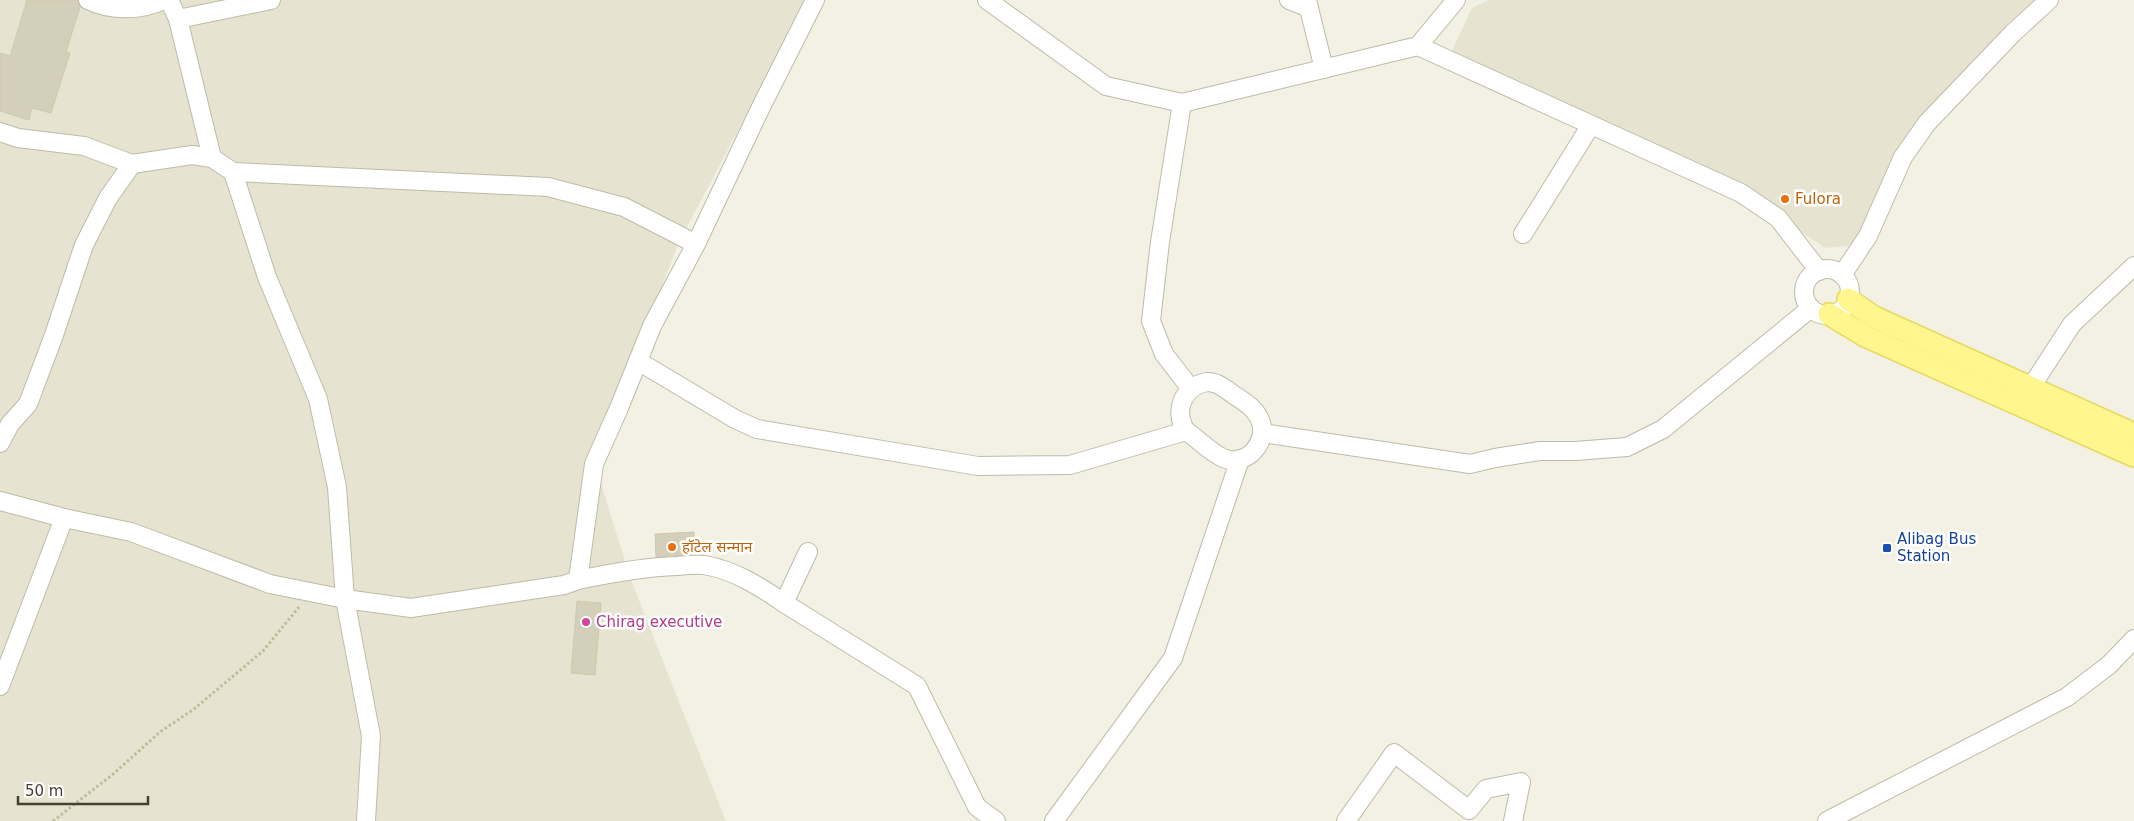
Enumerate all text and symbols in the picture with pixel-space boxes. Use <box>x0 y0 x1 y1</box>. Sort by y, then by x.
place label: Fulora <box>1795 190 1841 208</box>
marker: Fulora <box>1779 193 1791 205</box>
place label: Alibag Bus Station <box>1897 530 1976 565</box>
place label: हॉटेल सन्मान <box>682 538 753 556</box>
marker: हॉटेल सन्मान <box>666 541 678 553</box>
marker: Alibag Bus Station <box>1881 542 1893 554</box>
place label: Chirag executive <box>596 613 722 631</box>
marker: Chirag executive <box>580 616 592 628</box>
scale bar <box>18 774 148 806</box>
text: 50 m <box>25 782 63 800</box>

